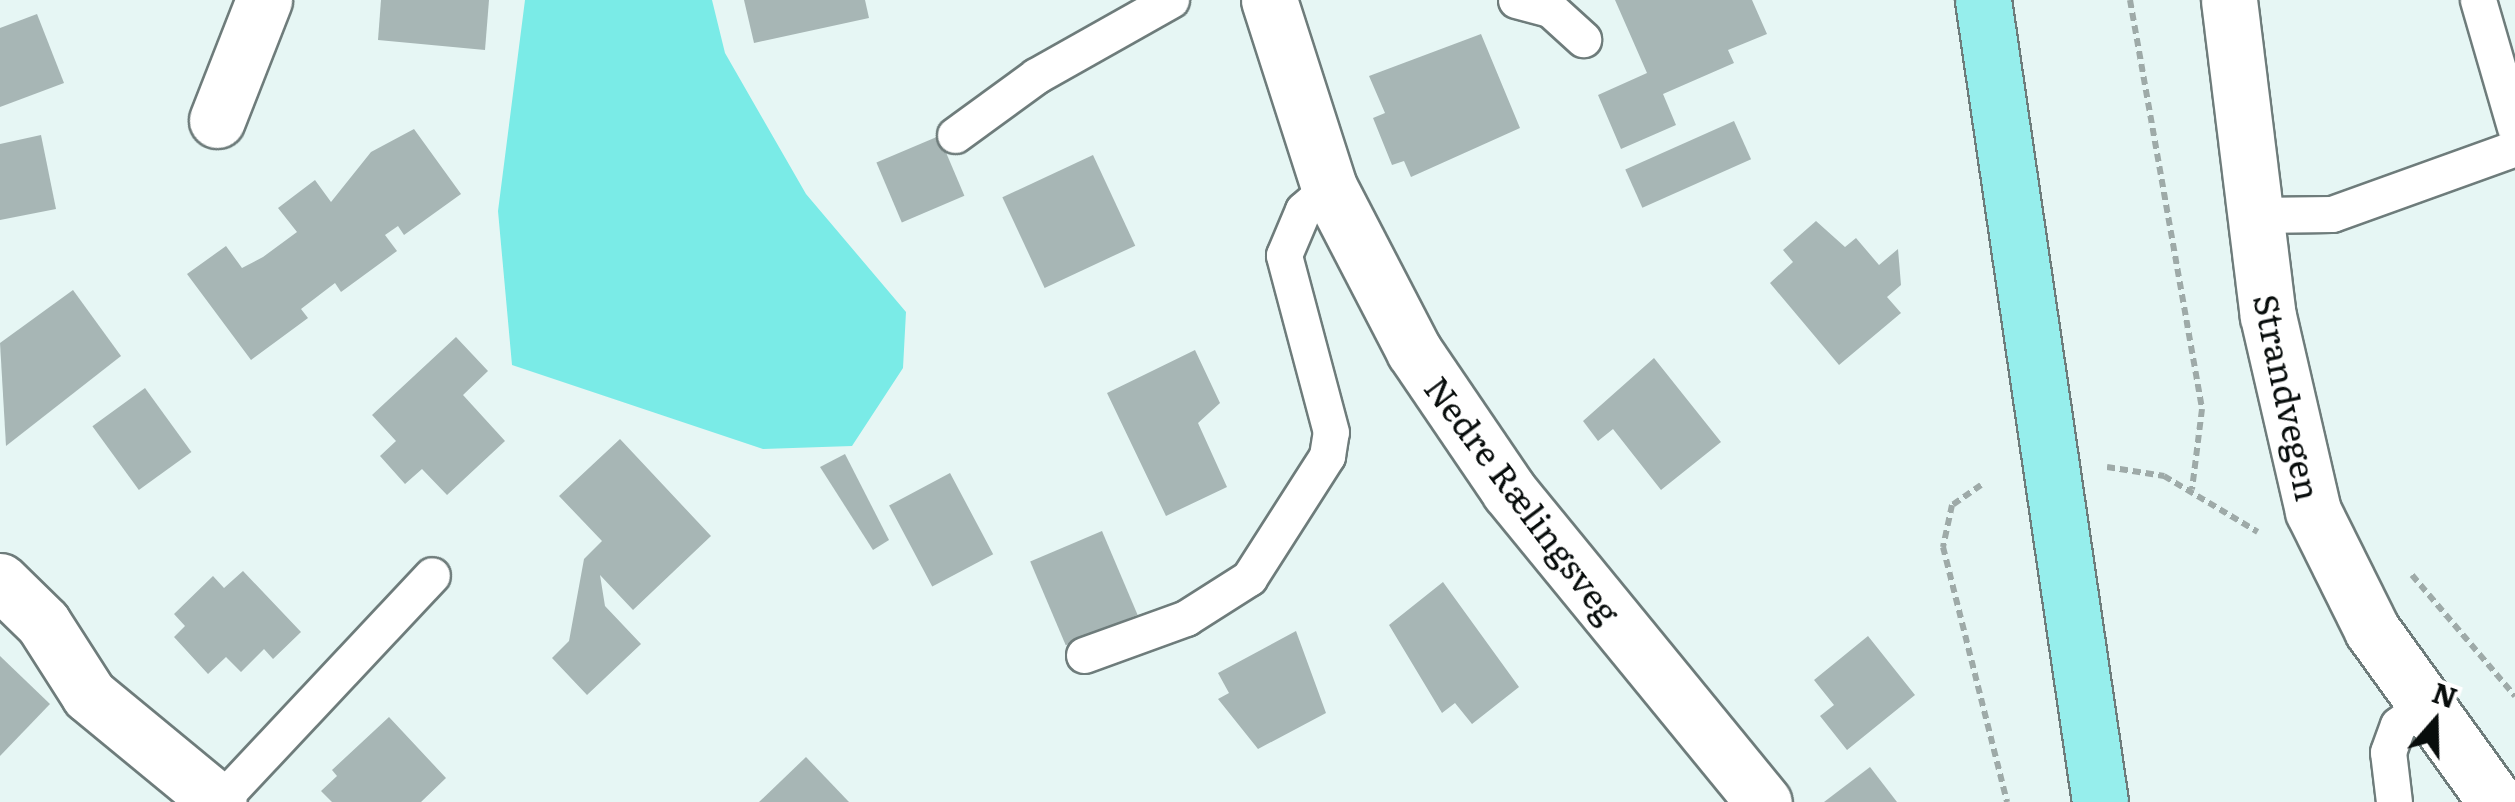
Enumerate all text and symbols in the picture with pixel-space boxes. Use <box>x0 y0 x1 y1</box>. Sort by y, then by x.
street label: Strandvegen <box>2247 290 2331 504</box>
street label: Nedre Rælingsveg <box>1417 367 1631 631</box>
text: N <box>2427 670 2463 718</box>
north arrow <box>2385 672 2485 772</box>

